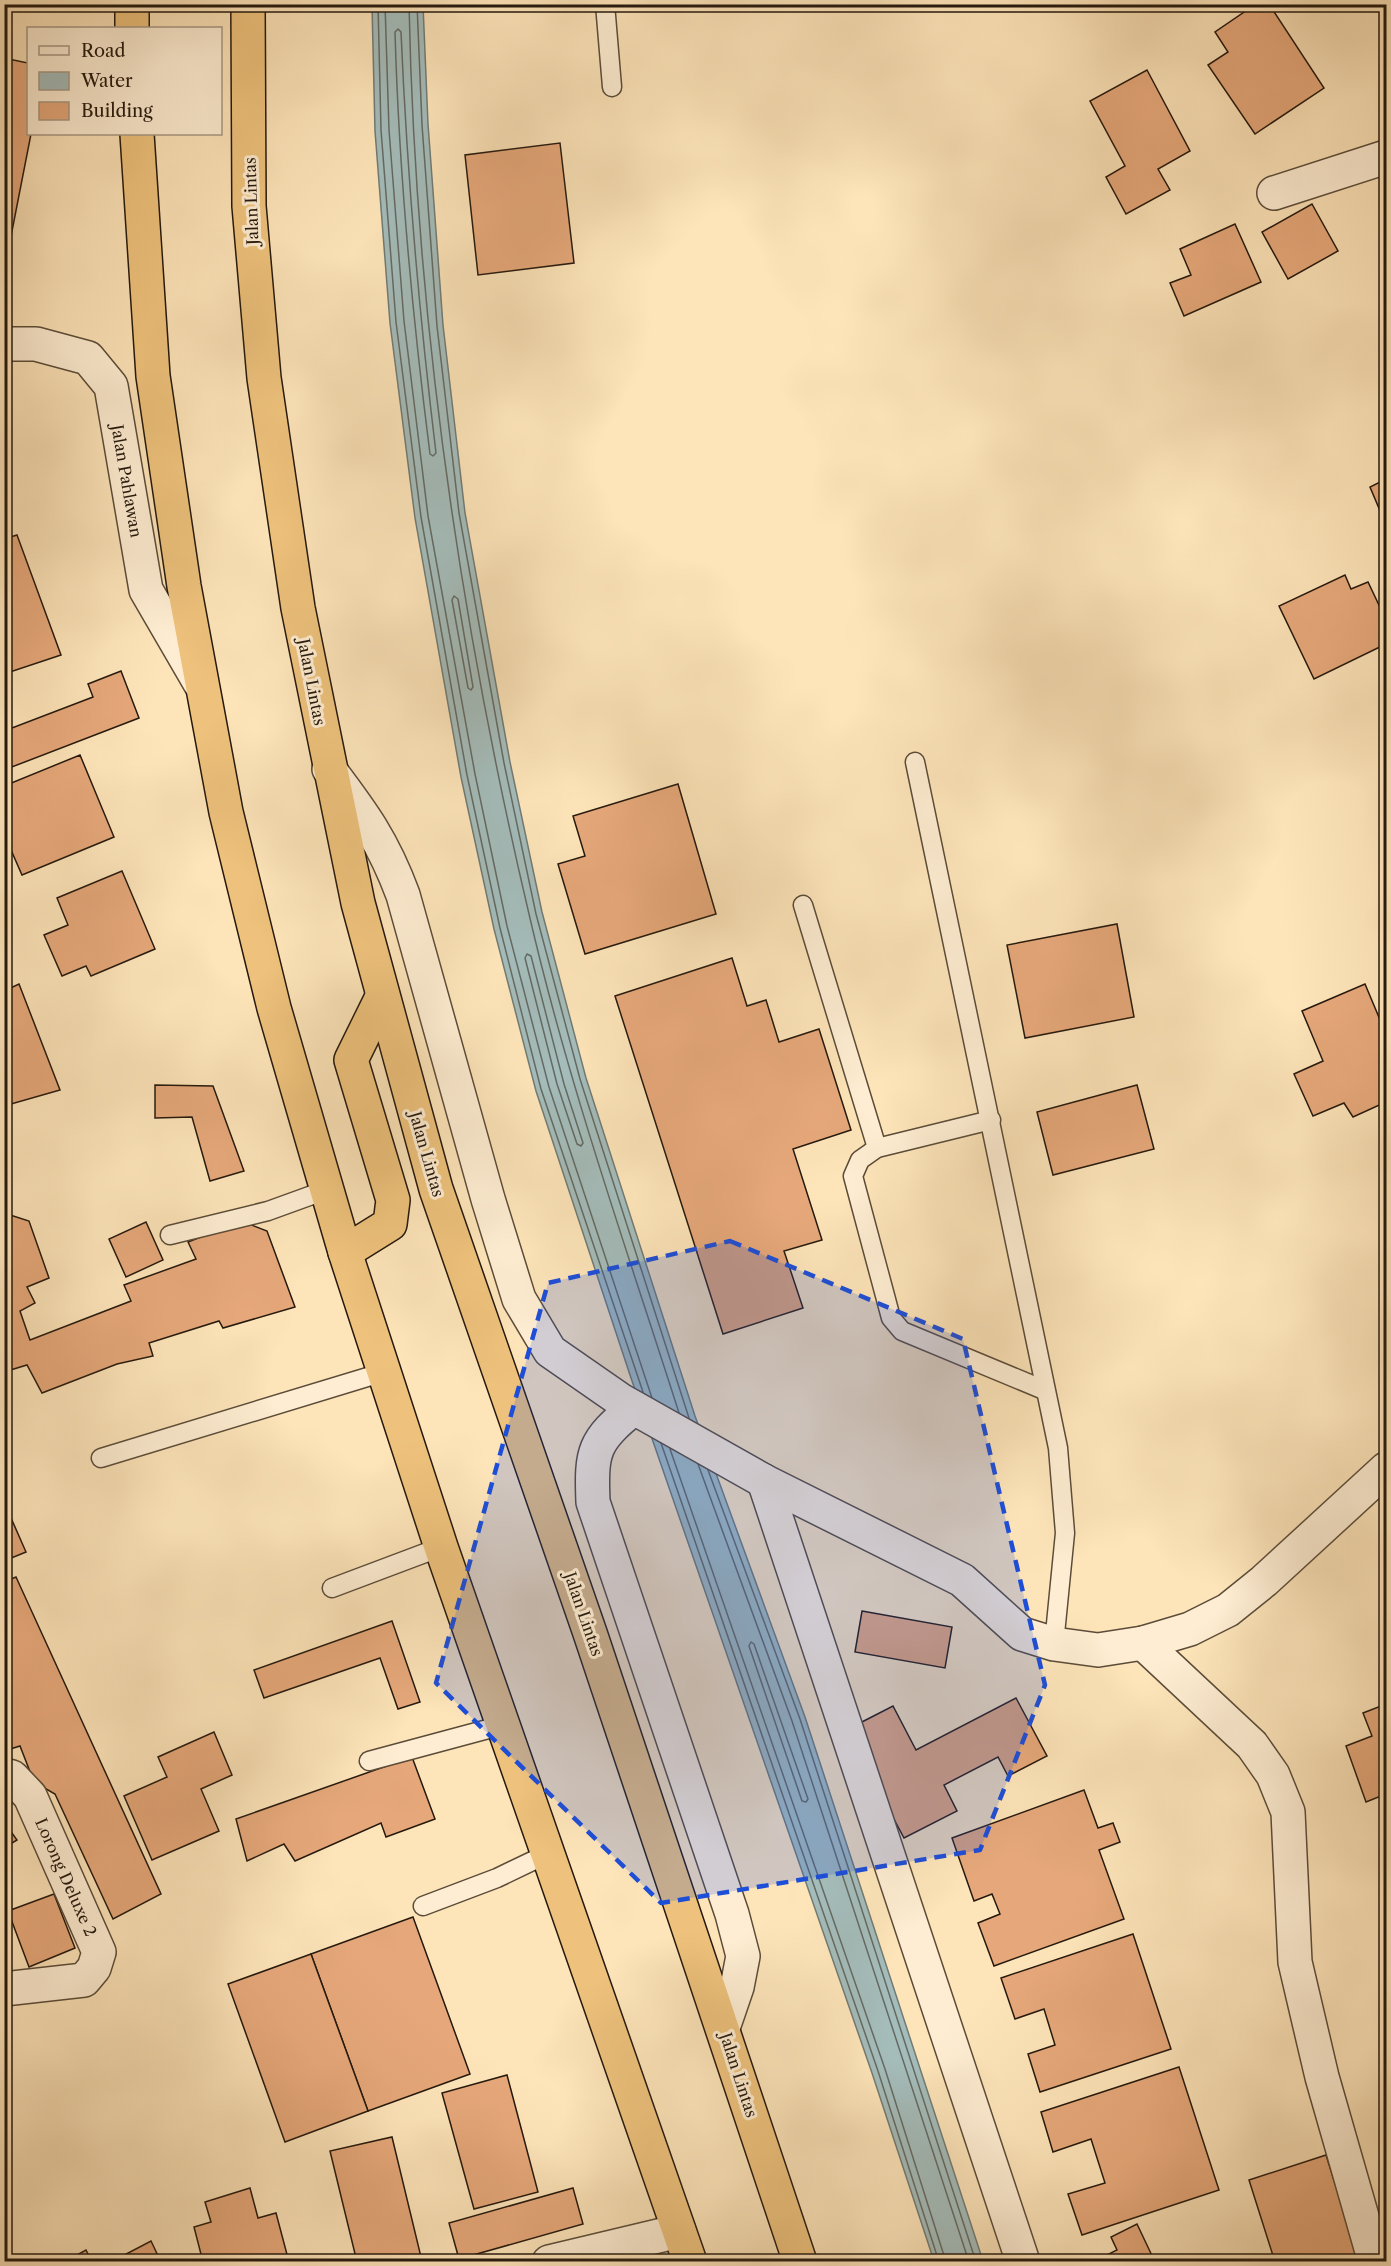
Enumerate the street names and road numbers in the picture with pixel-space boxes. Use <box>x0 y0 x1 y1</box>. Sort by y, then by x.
street label: Jalan Lintas <box>239 157 263 248</box>
street label: Jalan Pahlawan <box>107 420 147 539</box>
street label: Jalan Lintas <box>293 634 330 727</box>
street label: Jalan Lintas <box>404 1106 449 1199</box>
street label: Jalan Lintas <box>559 1566 608 1659</box>
street label: Lorong Deluxe 2 <box>31 1815 101 1939</box>
street label: Jalan Lintas <box>715 2027 762 2120</box>

